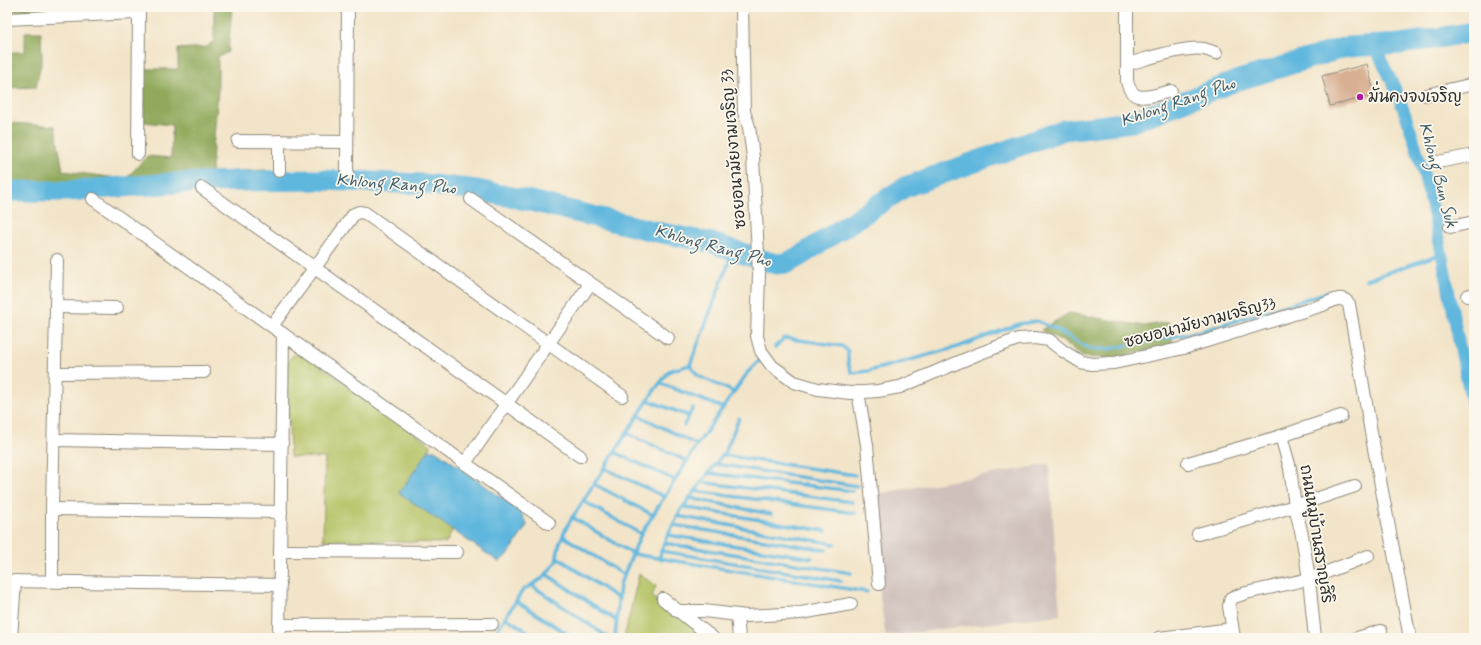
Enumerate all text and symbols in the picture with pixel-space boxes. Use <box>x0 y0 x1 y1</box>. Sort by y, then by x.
street label: ซอยอนามัยงามเจริญ 33 <box>716 68 751 230</box>
water label: Khlong Rang Pho <box>1118 72 1239 134</box>
place label: มั่นคงจงเจริญ <box>1368 81 1462 108</box>
marker: มั่นคงจงเจริญ <box>1355 92 1365 102</box>
water label: Khlong Bun Suk <box>1411 120 1463 231</box>
water label: Khlong Rang Pho <box>335 169 457 201</box>
water label: Khlong Rang Pho <box>652 220 774 274</box>
street label: ซอยอนามัยงามเจริญ33 <box>1122 292 1278 353</box>
street label: ถนนหมู่บ้านสราญสิริ <box>1294 463 1339 605</box>

